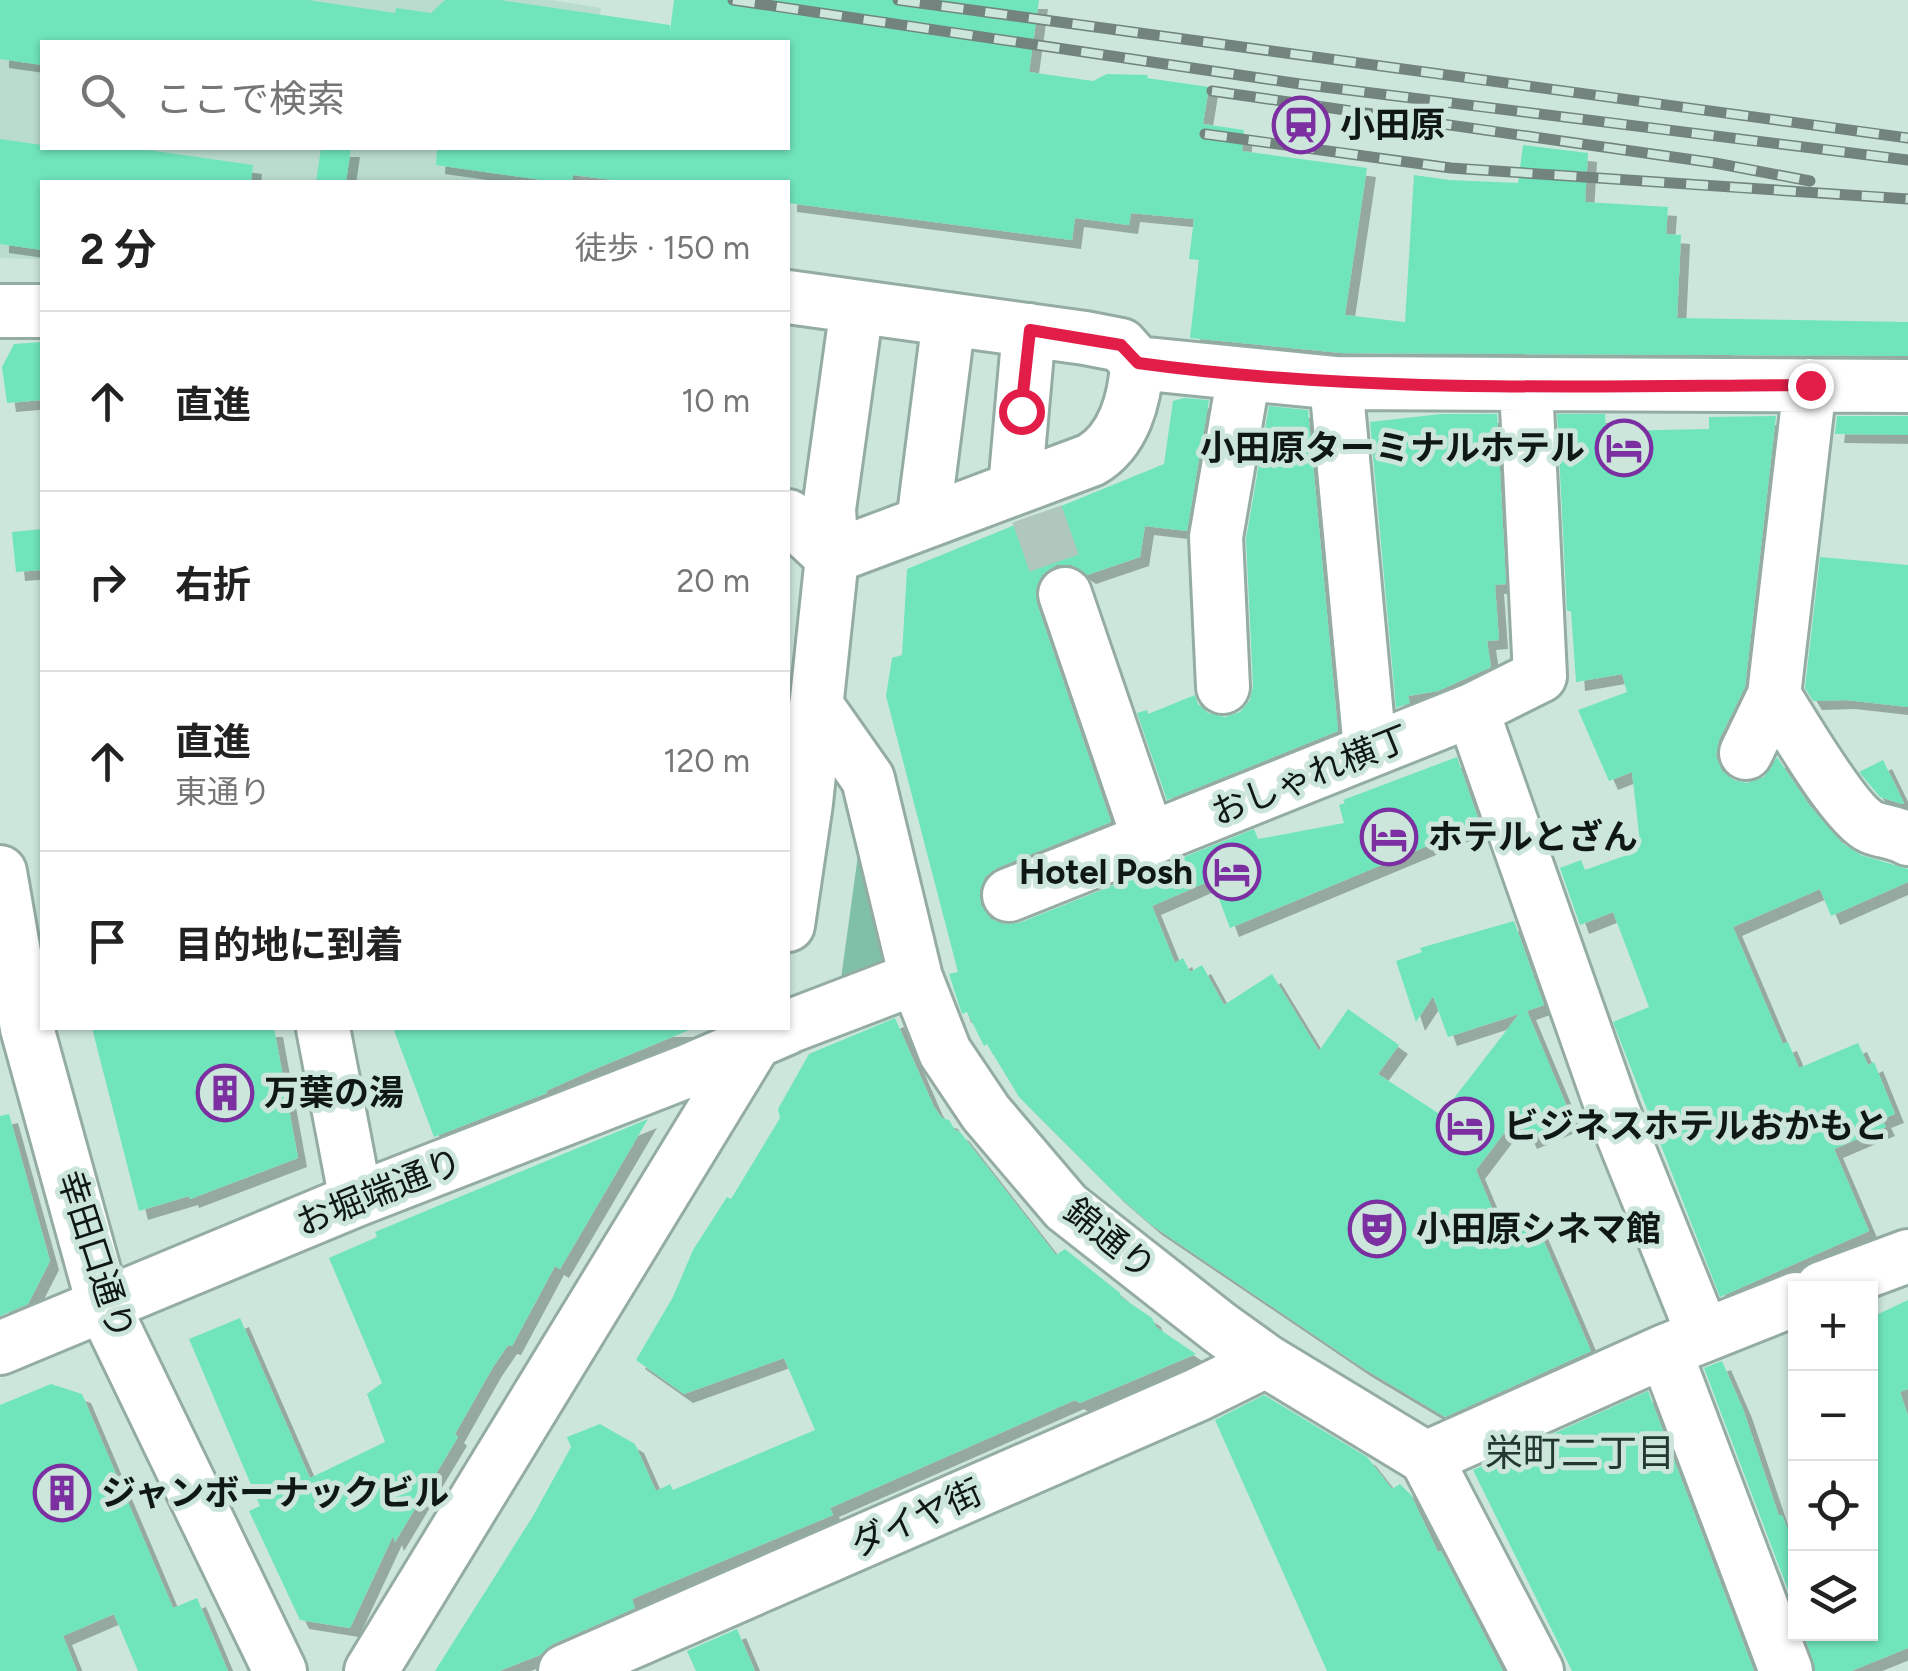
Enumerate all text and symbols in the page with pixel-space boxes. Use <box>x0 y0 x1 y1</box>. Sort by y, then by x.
search box <box>40 40 790 150</box>
icon: search <box>75 68 130 123</box>
text: ここで検索 <box>155 76 345 122</box>
station icon: 小田原 <box>1271 95 1331 155</box>
place label: 小田原 <box>1340 104 1445 146</box>
text: 2 分 <box>80 224 156 275</box>
text: 徒歩 · 150 m <box>575 229 750 267</box>
route end <box>1788 363 1834 409</box>
icon: ahead <box>80 374 135 429</box>
text: 直進 <box>175 382 251 428</box>
text: 10 m <box>681 382 750 420</box>
route start <box>999 389 1045 435</box>
hotel icon: 小田原ターミナルホテル <box>1594 418 1654 478</box>
place label: 小田原ターミナルホテル <box>1200 427 1585 469</box>
icon: right <box>80 554 135 609</box>
text: 右折 <box>175 562 251 608</box>
text: 20 m <box>676 562 750 600</box>
street label: おしゃれ横丁 <box>1205 716 1415 834</box>
text: 直進 <box>175 719 251 765</box>
icon: ahead <box>80 734 135 789</box>
text: 120 m <box>663 742 750 780</box>
text: 東通り <box>175 773 271 811</box>
hotel icon: ホテルとざん <box>1359 807 1419 867</box>
place label: ホテルとざん <box>1428 816 1638 858</box>
hotel icon: Hotel Posh <box>1202 842 1262 902</box>
place label: Hotel Posh <box>1019 851 1193 893</box>
icon: arrive <box>80 914 135 969</box>
text: 目的地に到着 <box>175 922 403 968</box>
building icon: 万葉の湯 <box>195 1063 255 1123</box>
place label: 万葉の湯 <box>264 1072 404 1114</box>
hotel icon: ビジネスホテルおかもと <box>1435 1096 1495 1156</box>
place label: ビジネスホテルおかもと <box>1504 1105 1888 1147</box>
street label: お堀端通り <box>290 1140 468 1244</box>
street label: 幸田口通り <box>49 1165 143 1345</box>
street label: 錦通り <box>1056 1190 1164 1288</box>
theatre icon: 小田原シネマ館 <box>1347 1199 1407 1259</box>
place label: 小田原シネマ館 <box>1416 1208 1661 1250</box>
map controls <box>1788 1281 1878 1641</box>
button: + <box>1788 1281 1878 1371</box>
button: − <box>1788 1371 1878 1461</box>
district label: 栄町二丁目 <box>1485 1430 1675 1476</box>
button: locate <box>1788 1461 1878 1551</box>
building icon: ジャンボーナックビル <box>32 1463 92 1523</box>
street label: ダイヤ街 <box>844 1471 988 1565</box>
place label: ジャンボーナックビル <box>101 1472 449 1514</box>
button: layers <box>1788 1551 1878 1641</box>

